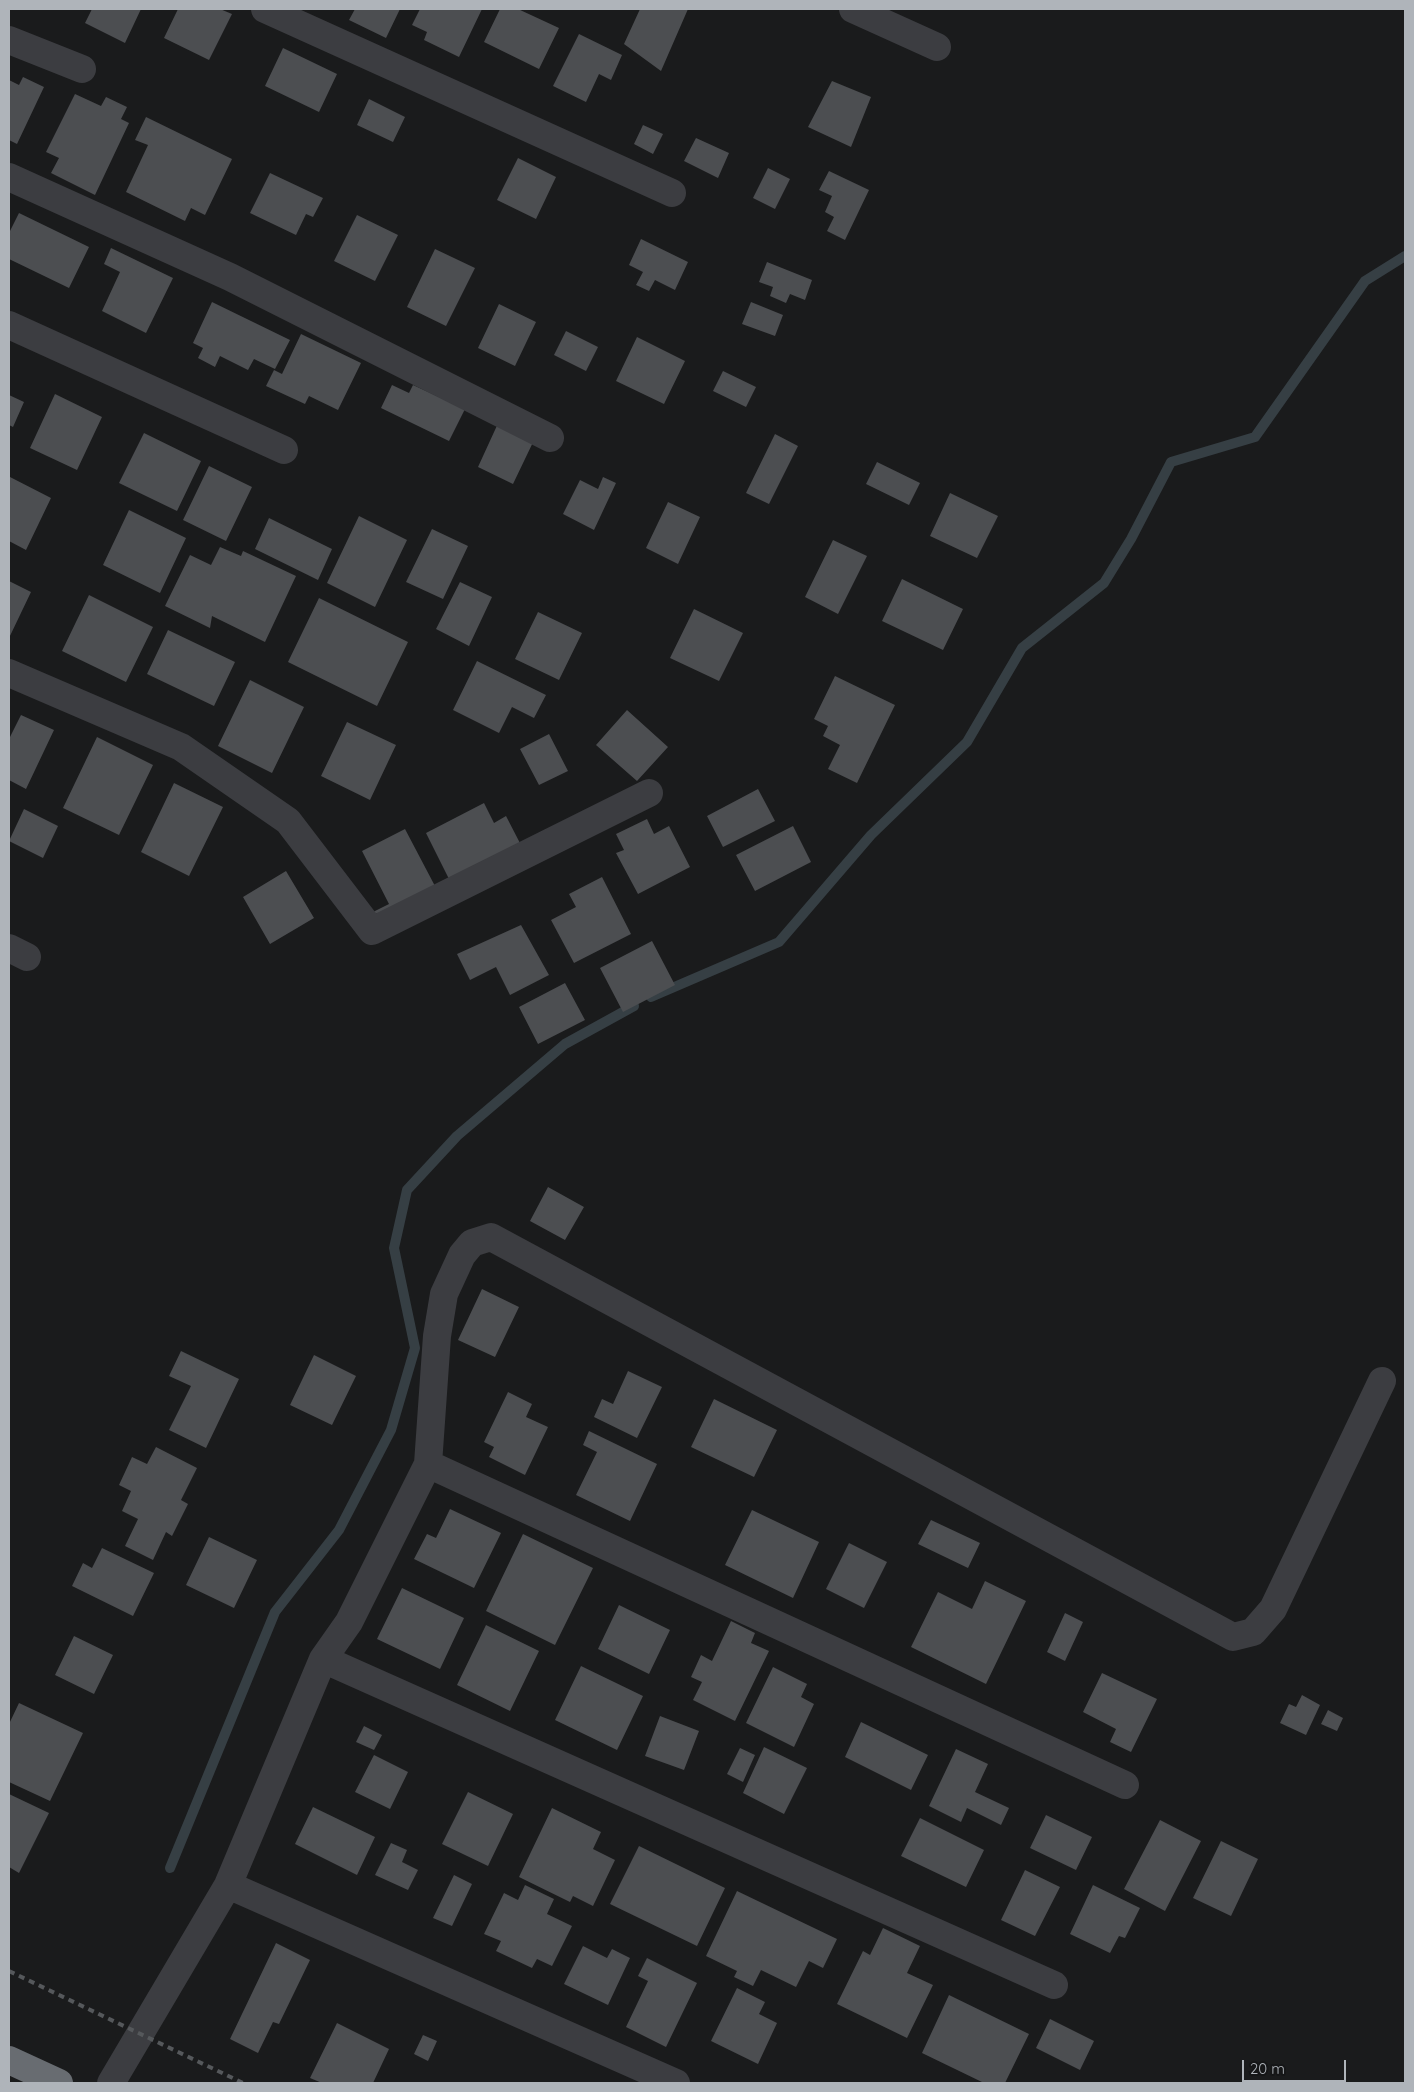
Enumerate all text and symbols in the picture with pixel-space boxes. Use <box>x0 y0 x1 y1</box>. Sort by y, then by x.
scale bar <box>1244 2050 1348 2082</box>
text: 20 m <box>1250 2059 1285 2078</box>

